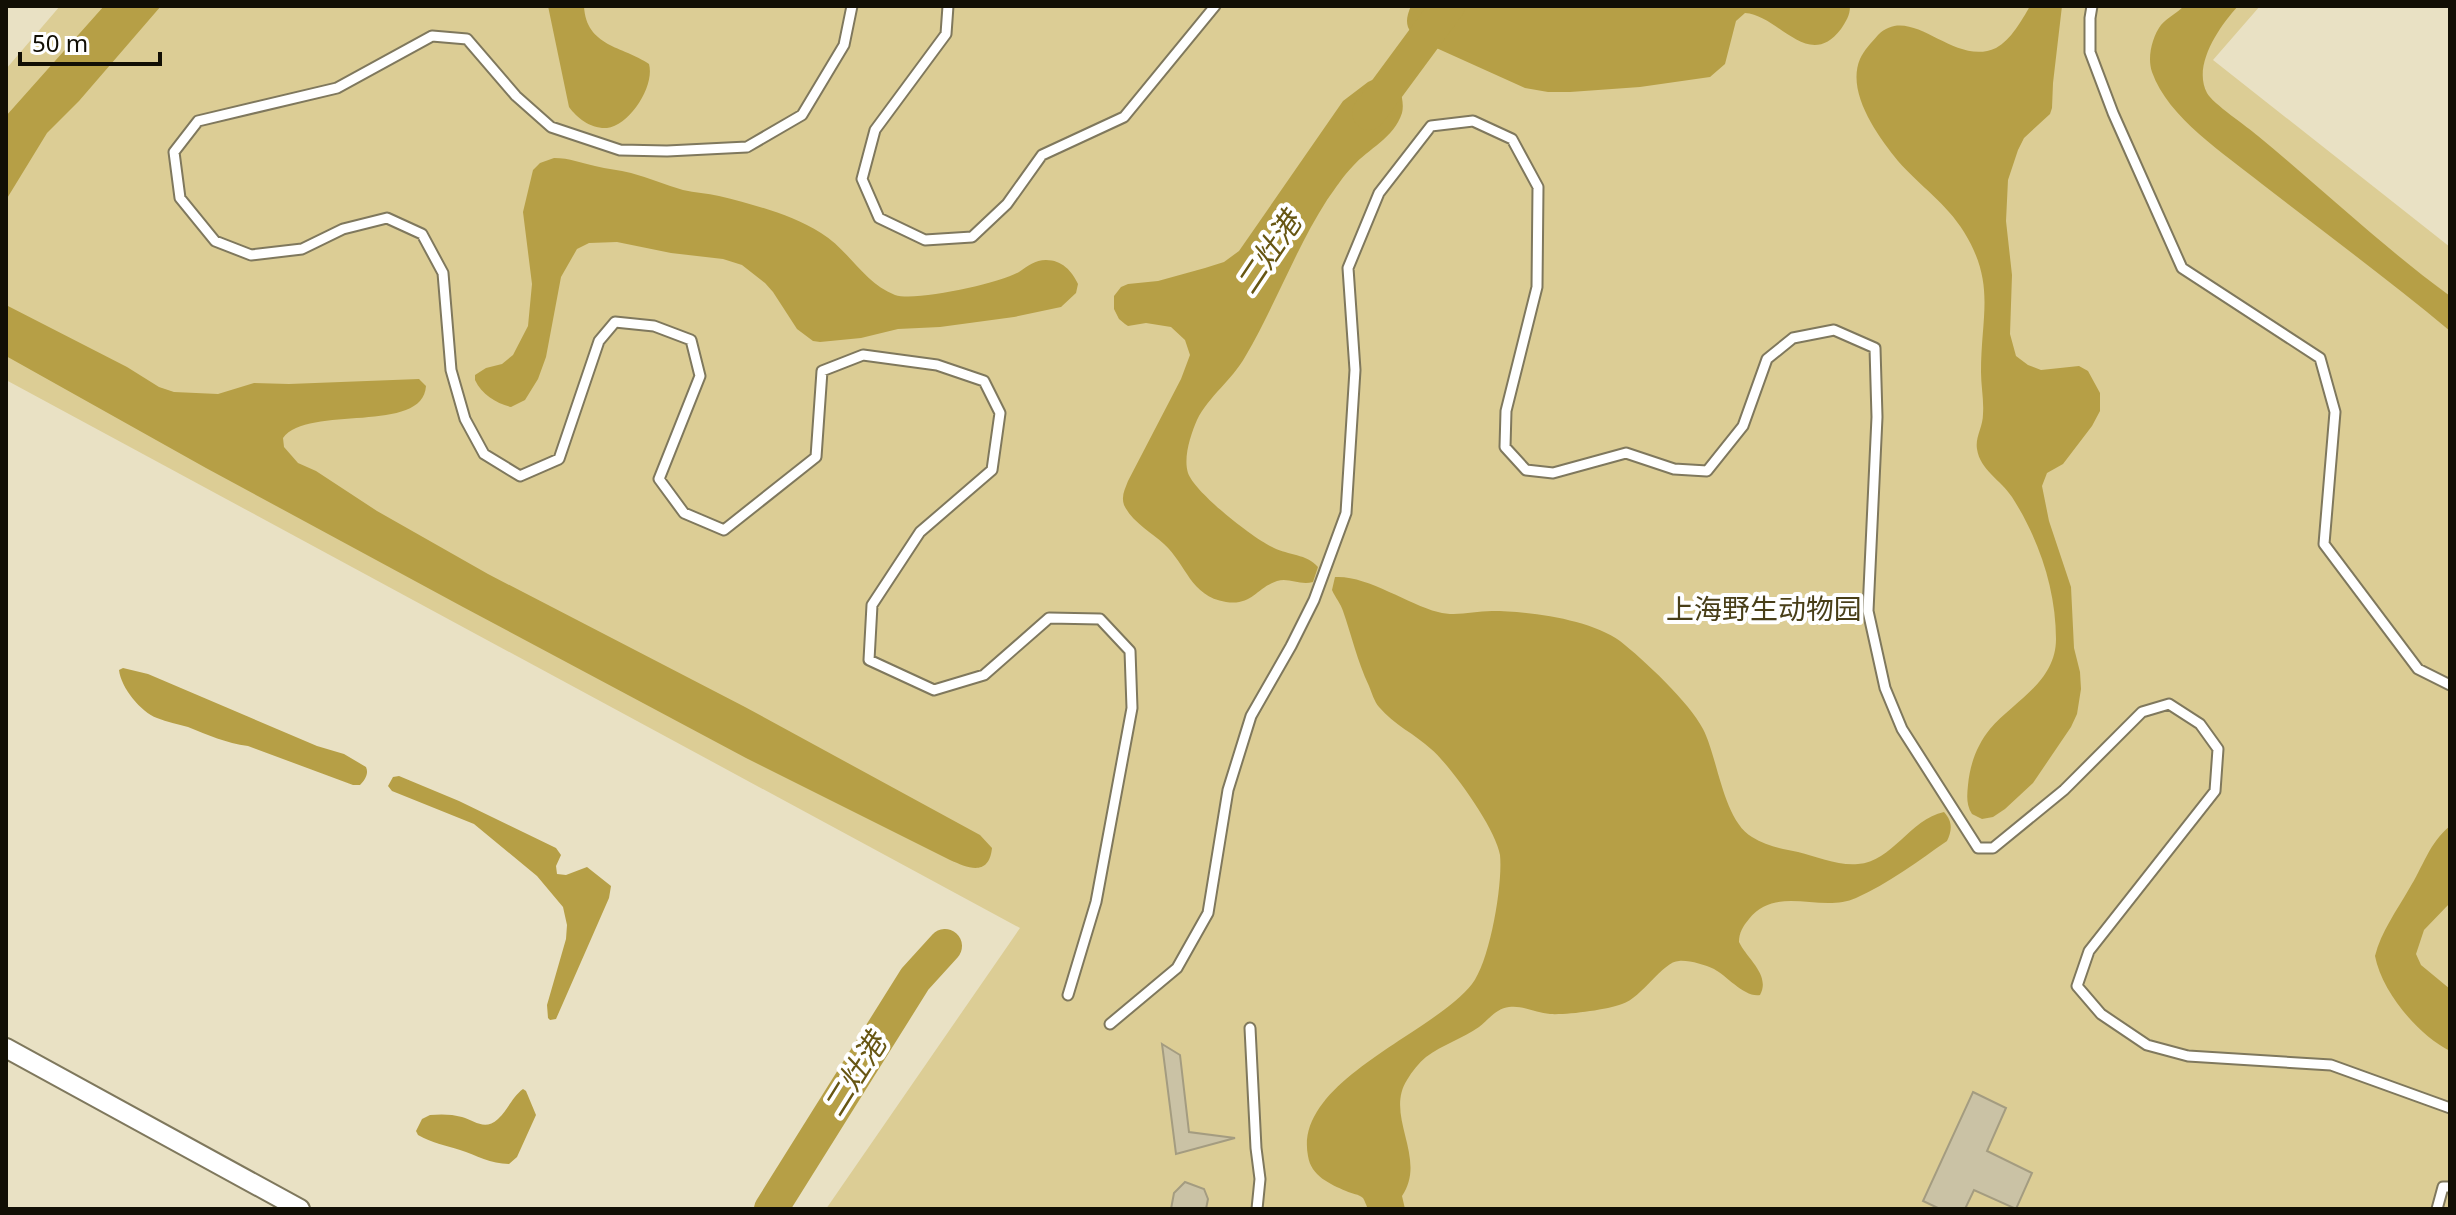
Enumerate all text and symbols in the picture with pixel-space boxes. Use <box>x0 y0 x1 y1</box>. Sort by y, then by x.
scale bar <box>20 16 160 66</box>
text: 50 m <box>32 26 88 59</box>
water label: 二灶港 <box>1226 200 1312 301</box>
park label: 上海野生动物园 <box>1666 589 1862 627</box>
water label: 二灶港 <box>812 1022 897 1123</box>

